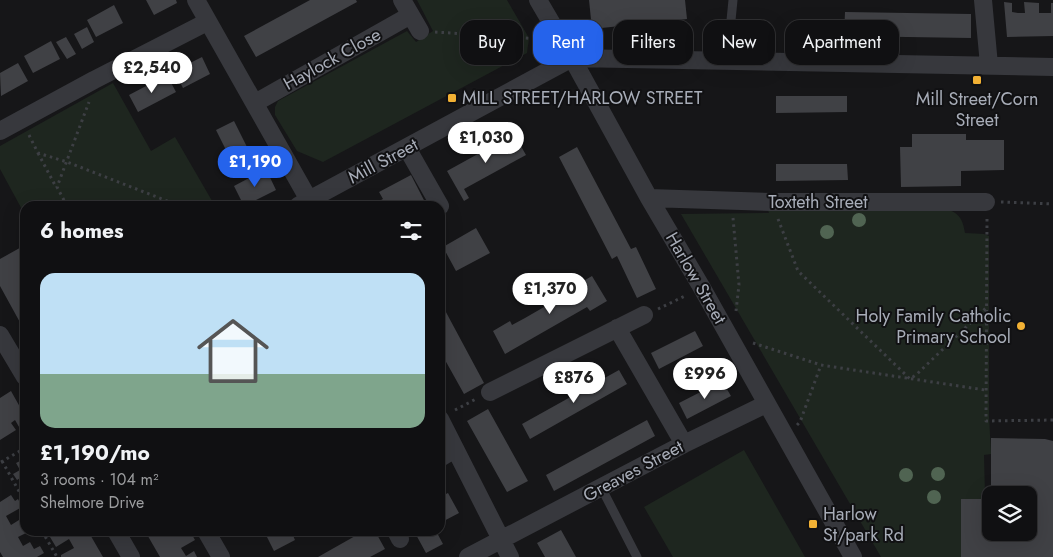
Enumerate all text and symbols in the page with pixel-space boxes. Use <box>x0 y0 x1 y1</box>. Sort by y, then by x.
chip: Buy <box>460 20 523 65</box>
chip: Rent <box>533 20 603 65</box>
chip: Filters <box>613 20 693 65</box>
chip: New <box>703 20 775 65</box>
chip: Apartment <box>785 20 899 65</box>
street label: Haylock Close <box>278 21 386 97</box>
pin: £2,540 <box>111 52 193 94</box>
text: £2,540 <box>123 56 181 79</box>
marker: Mill Street/Corn Street <box>971 74 983 86</box>
place label: MILL STREET/HARLOW STREET <box>462 85 703 111</box>
place label: Mill Street/Corn Street <box>916 86 1038 133</box>
marker: MILL STREET/HARLOW STREET <box>446 92 458 104</box>
pin: £1,030 <box>445 121 527 164</box>
text: £1,030 <box>459 126 513 149</box>
street label: Mill Street <box>343 131 423 190</box>
pin: £1,190 <box>214 146 296 188</box>
text: £1,190 <box>229 150 281 173</box>
street label: Toxteth Street <box>768 189 868 215</box>
text: 6 homes <box>40 216 124 246</box>
icon: filters <box>397 217 425 245</box>
street label: Harlow Street <box>659 227 733 329</box>
pin: £1,370 <box>509 272 591 315</box>
text: £1,370 <box>523 277 577 300</box>
place label: Holy Family Catholic Primary School <box>856 303 1011 350</box>
icon: home <box>188 306 278 396</box>
marker: Holy Family Catholic Primary School <box>1015 320 1027 332</box>
pin: £996 <box>675 358 735 400</box>
pin: £876 <box>544 362 604 404</box>
text: £996 <box>684 362 726 385</box>
text: £876 <box>554 366 594 389</box>
street label: Greaves Street <box>578 433 688 508</box>
text: £1,190/mo <box>40 438 150 468</box>
text: 3 rooms · 104 m² <box>40 468 159 491</box>
map controls <box>982 486 1037 541</box>
button: layers <box>982 486 1037 541</box>
text: Shelmore Drive <box>40 491 144 514</box>
place label: Harlow St/park Rd <box>823 501 904 548</box>
marker: Harlow St/park Rd <box>807 518 819 530</box>

